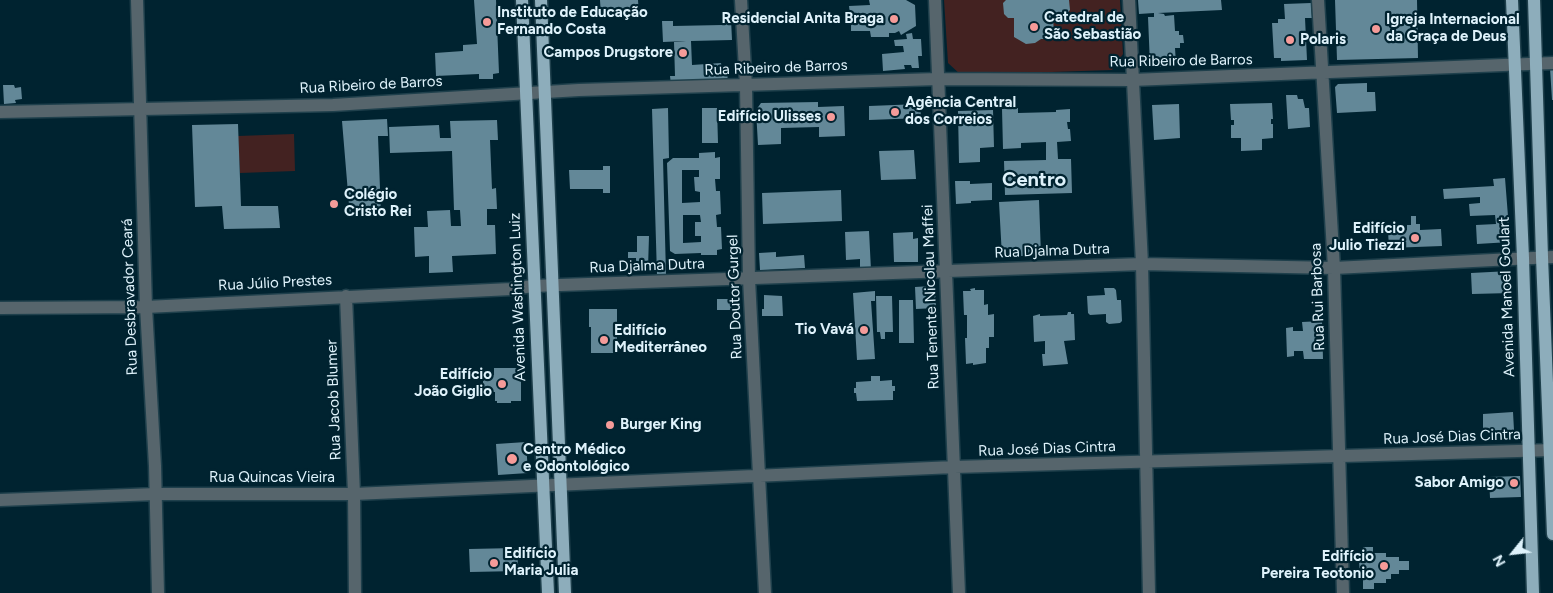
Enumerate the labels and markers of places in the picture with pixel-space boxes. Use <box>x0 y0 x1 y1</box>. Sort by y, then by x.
place label: Instituto de Educação Fernando Costa <box>497 4 648 39</box>
place label: Catedral de São Sebastião <box>1044 9 1141 44</box>
place label: Residencial Anita Braga <box>721 10 884 28</box>
place label: Igreja Internacional da Graça de Deus <box>1386 11 1520 46</box>
marker: Residencial Anita Braga <box>888 13 900 25</box>
marker: Instituto de Educação Fernando Costa <box>481 16 493 28</box>
marker: Catedral de São Sebastião <box>1028 21 1040 33</box>
marker: Igreja Internacional da Graça de Deus <box>1370 23 1382 35</box>
place label: Polaris <box>1300 31 1346 49</box>
marker: Polaris <box>1284 34 1296 46</box>
place label: Campos Drugstore <box>543 44 673 62</box>
marker: Campos Drugstore <box>677 47 689 59</box>
place label: Agência Central dos Correios <box>905 94 1016 129</box>
marker: Agência Central dos Correios <box>889 106 901 118</box>
place label: Edifício Ulisses <box>718 108 821 126</box>
marker: Edifício Ulisses <box>825 111 837 123</box>
place label: Colégio Cristo Rei <box>344 186 412 221</box>
marker: Colégio Cristo Rei <box>328 198 340 210</box>
place label: Edifício Julio Tiezzi <box>1329 220 1405 255</box>
marker: Edifício Julio Tiezzi <box>1409 232 1421 244</box>
place label: Tio Vavá <box>795 321 854 339</box>
place label: Edifício Mediterrâneo <box>614 322 707 357</box>
marker: Tio Vavá <box>858 324 870 336</box>
marker: Edifício Mediterrâneo <box>598 334 610 346</box>
place label: Edifício João Giglio <box>414 366 492 401</box>
marker: Edifício João Giglio <box>496 378 508 390</box>
place label: Burger King <box>620 416 701 434</box>
marker: Burger King <box>604 419 616 431</box>
place label: Centro Médico e Odontológico <box>523 441 630 476</box>
marker: Centro Médico e Odontológico <box>505 452 519 466</box>
place label: Sabor Amigo <box>1415 474 1504 492</box>
marker: Sabor Amigo <box>1508 477 1520 489</box>
place label: Edifício Maria Julia <box>504 545 578 580</box>
place label: Edifício Pereira Teotonio <box>1261 548 1374 583</box>
marker: Edifício Maria Julia <box>488 557 500 569</box>
marker: Edifício Pereira Teotonio <box>1378 560 1390 572</box>

